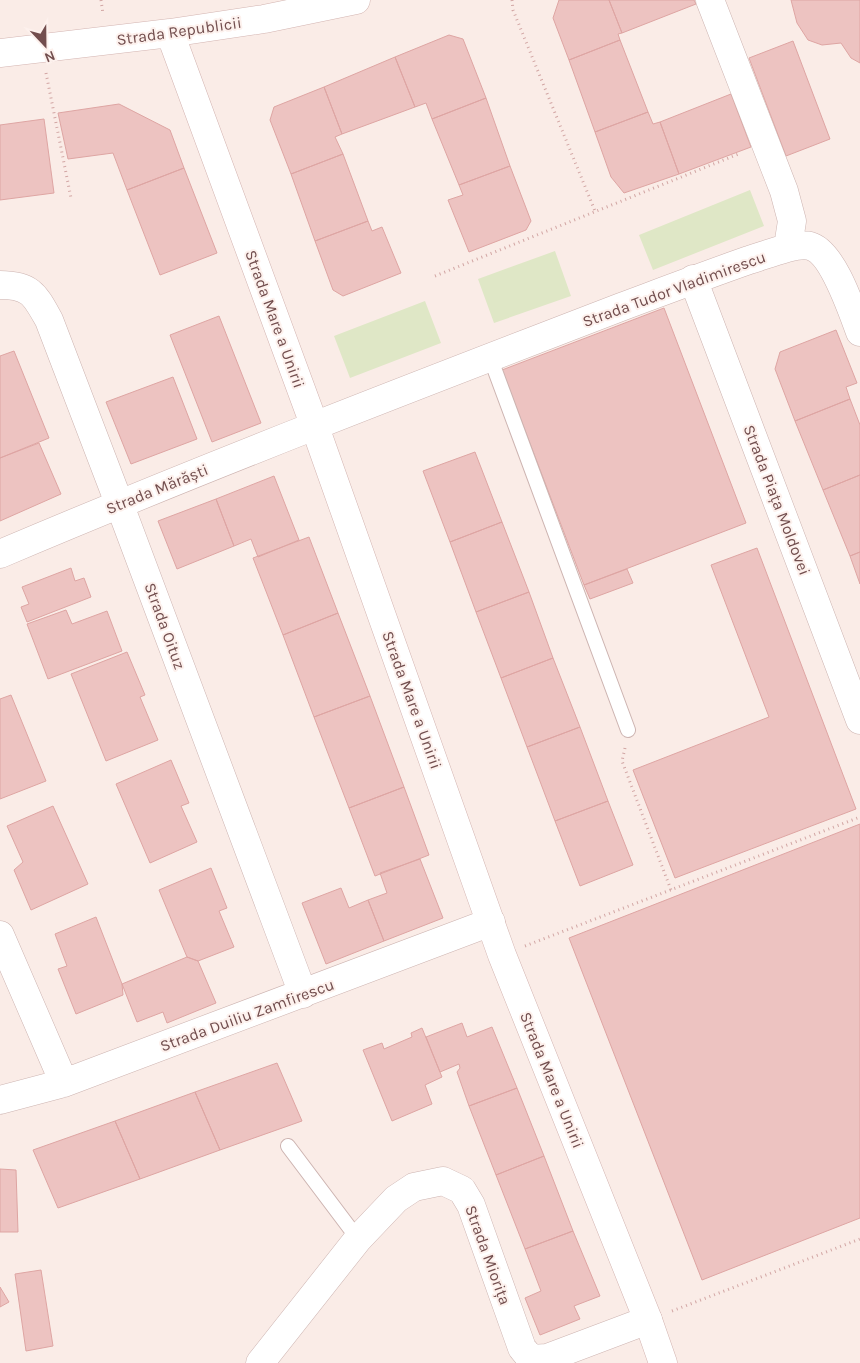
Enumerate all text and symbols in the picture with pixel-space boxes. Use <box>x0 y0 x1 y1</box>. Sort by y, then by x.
street label: Strada Republicii <box>115 13 243 49</box>
north arrow <box>20 20 70 70</box>
text: N <box>42 47 58 66</box>
street label: Strada Mare a Unirii <box>241 247 309 391</box>
street label: Strada Tudor Vladimirescu <box>580 247 768 331</box>
street label: Strada Piața Moldovei <box>740 422 814 578</box>
street label: Strada Mărăști <box>103 460 211 518</box>
street label: Strada Oituz <box>141 580 189 672</box>
street label: Strada Mare a Unirii <box>378 628 446 772</box>
street label: Strada Duiliu Zamfirescu <box>157 975 337 1055</box>
street label: Strada Mare a Unirii <box>516 1009 588 1151</box>
street label: Strada Miorița <box>461 1203 515 1307</box>

